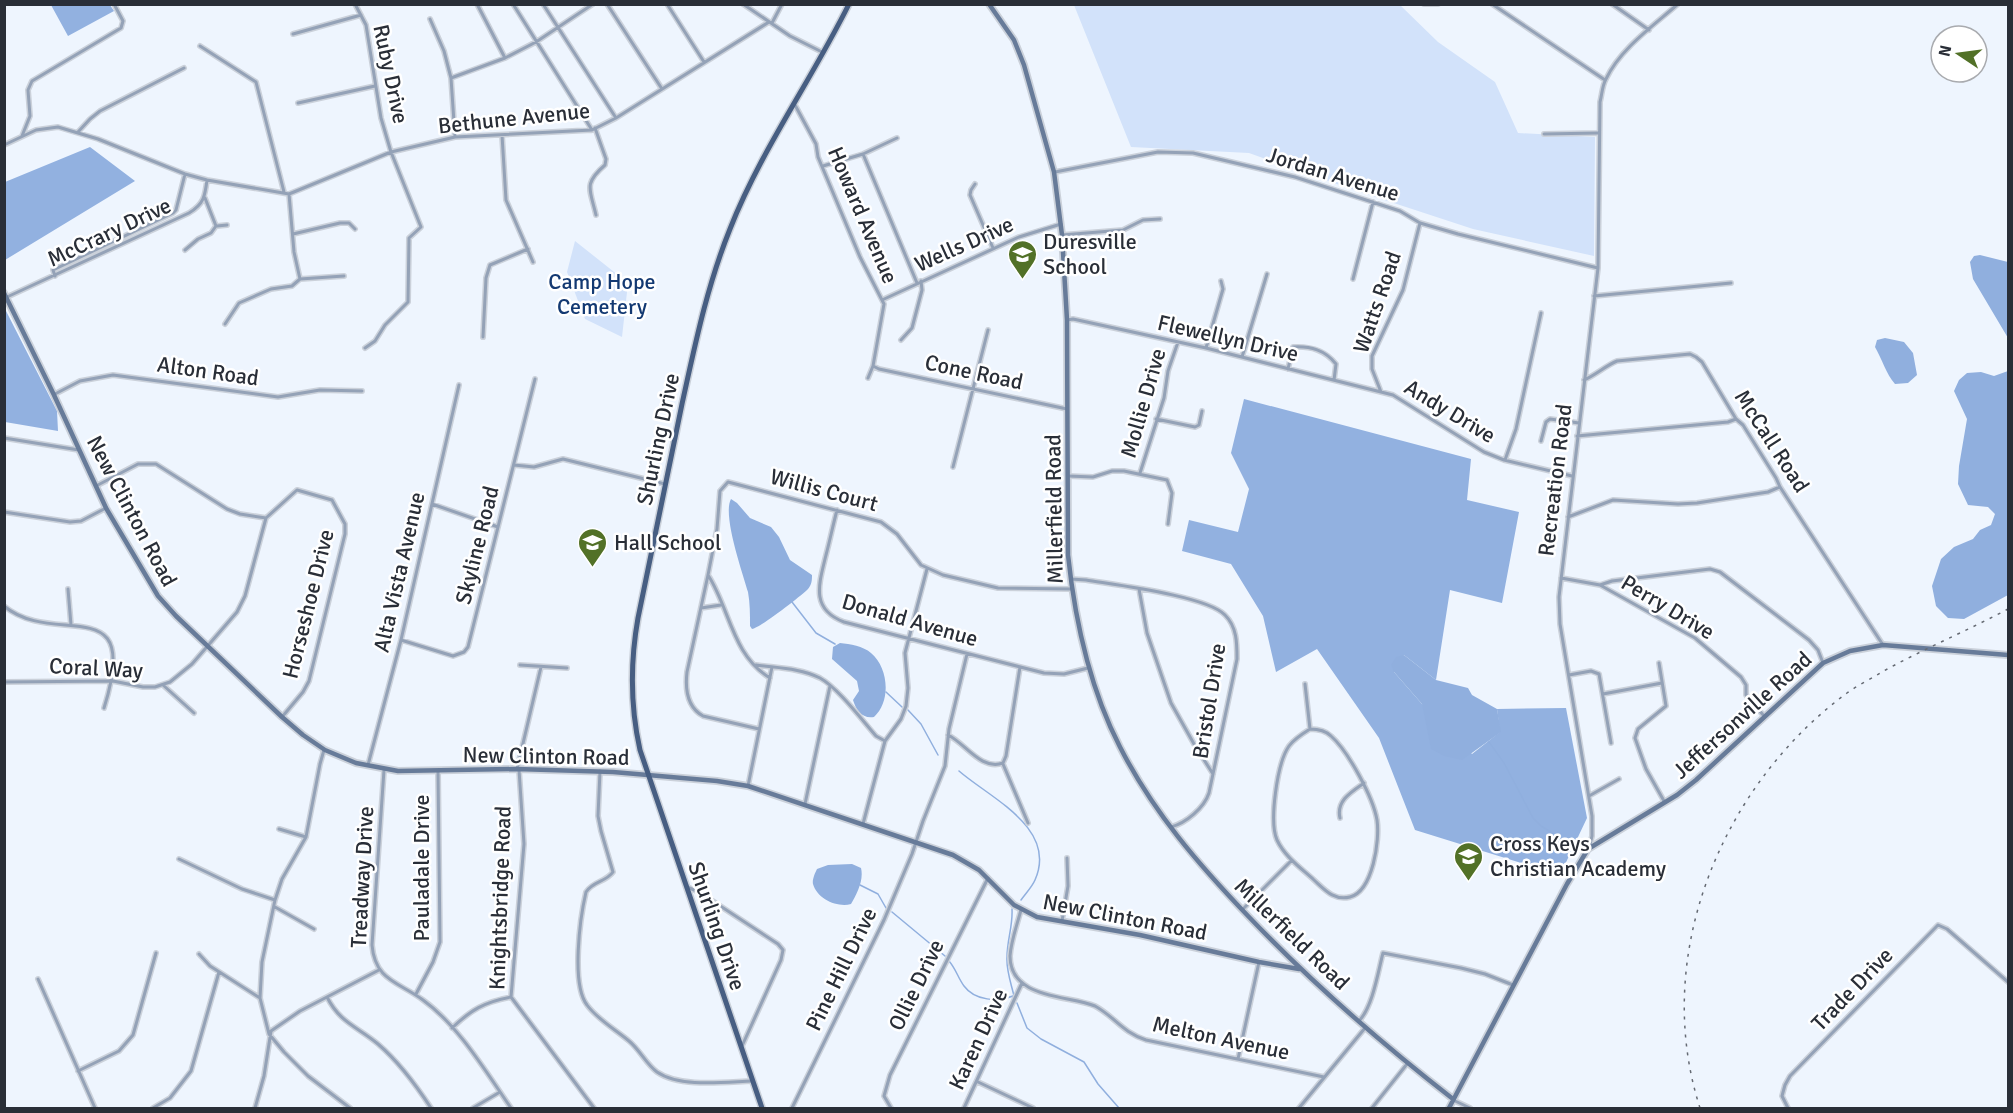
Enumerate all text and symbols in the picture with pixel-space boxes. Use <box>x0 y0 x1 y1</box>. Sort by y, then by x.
street label: Ruby Drive <box>367 22 415 126</box>
north arrow <box>1929 24 1989 84</box>
text: N <box>1934 43 1956 59</box>
street label: Bethune Avenue <box>437 97 591 139</box>
street label: Jordan Avenue <box>1263 141 1403 207</box>
street label: Howard Avenue <box>822 142 904 288</box>
street label: McCrary Drive <box>43 192 175 272</box>
street label: Wells Drive <box>910 210 1018 278</box>
place label: Duresville School <box>1043 228 1137 280</box>
school or university icon: Duresville School <box>1006 238 1038 280</box>
street label: Watts Road <box>1347 248 1407 356</box>
park label: Camp Hope Cemetery <box>548 268 656 320</box>
street label: Flewellyn Drive <box>1155 309 1301 367</box>
street label: Mollie Drive <box>1114 345 1172 461</box>
street label: Cone Road <box>923 348 1025 396</box>
street label: Alton Road <box>156 351 260 391</box>
street label: Shurling Drive <box>631 371 685 507</box>
street label: Andy Drive <box>1400 373 1500 449</box>
street label: McCall Road <box>1729 385 1815 497</box>
street label: Recreation Road <box>1532 402 1578 558</box>
street label: New Clinton Road <box>81 431 183 591</box>
street label: Millerfield Road <box>1039 434 1069 584</box>
street label: Willis Court <box>767 463 881 517</box>
street label: Skyline Road <box>449 483 505 607</box>
street label: Alta Vista Avenue <box>367 489 431 655</box>
street label: Horseshoe Drive <box>276 526 340 682</box>
school or university icon: Hall School <box>577 526 609 568</box>
place label: Hall School <box>614 529 721 556</box>
street label: Perry Drive <box>1616 569 1720 645</box>
street label: Donald Avenue <box>839 588 981 652</box>
street label: Bristol Drive <box>1187 641 1231 761</box>
street label: Jeffersonville Road <box>1667 646 1817 784</box>
street label: Coral Way <box>48 652 144 684</box>
street label: New Clinton Road <box>462 741 630 771</box>
street label: Pauladale Drive <box>408 795 435 941</box>
street label: Treadway Drive <box>345 805 379 949</box>
street label: Knightsbridge Road <box>483 805 517 991</box>
place label: Cross Keys Christian Academy <box>1490 830 1667 882</box>
school or university icon: Cross Keys Christian Academy <box>1453 840 1485 882</box>
street label: Shurling Drive <box>682 858 752 994</box>
street label: Millerfield Road <box>1229 872 1355 996</box>
street label: New Clinton Road <box>1041 888 1209 946</box>
street label: Pine Hill Drive <box>800 903 882 1035</box>
street label: Ollie Drive <box>882 935 950 1035</box>
street label: Trade Drive <box>1806 942 1898 1036</box>
street label: Karen Drive <box>943 984 1013 1094</box>
street label: Melton Avenue <box>1150 1010 1292 1066</box>

